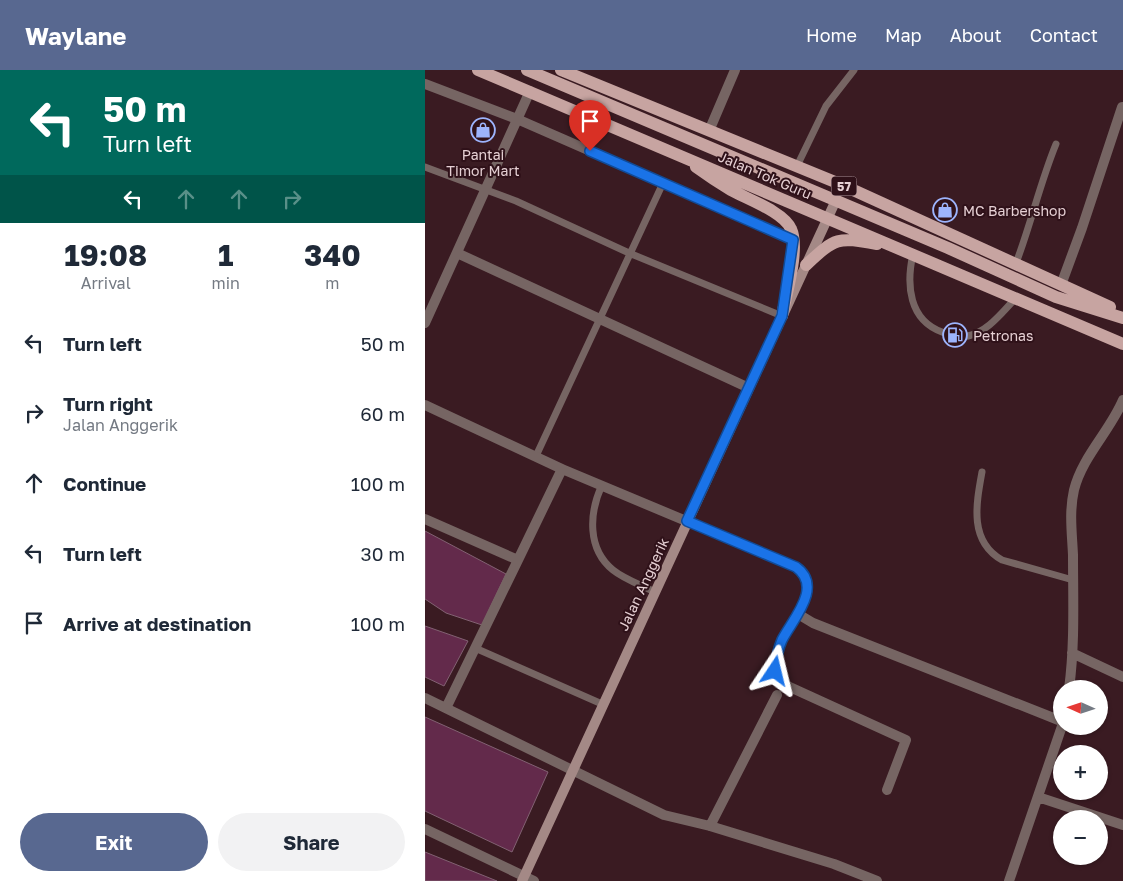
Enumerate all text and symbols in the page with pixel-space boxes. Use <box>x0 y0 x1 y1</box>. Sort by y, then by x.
text: Waylane <box>25 21 126 50</box>
text: Home <box>806 24 857 46</box>
text: Map <box>885 24 922 46</box>
text: About <box>950 24 1002 46</box>
text: Contact <box>1030 24 1098 46</box>
text: 50 m <box>103 88 186 130</box>
icon: left <box>20 90 85 155</box>
pin <box>569 100 611 151</box>
icon: arrive <box>576 107 604 135</box>
shop icon: Pantai Timor Mart <box>470 117 496 143</box>
text: Turn left <box>103 130 192 157</box>
place label: Pantai Timor Mart <box>446 146 520 179</box>
street label: Jalan Tok Guru <box>716 148 814 202</box>
road number: 57 <box>831 176 857 195</box>
icon: left <box>119 185 147 213</box>
icon: ahead <box>172 185 200 213</box>
icon: ahead <box>225 185 253 213</box>
icon: right <box>278 185 306 213</box>
shop icon: MC Barbershop <box>932 197 958 223</box>
place label: MC Barbershop <box>963 202 1066 219</box>
text: 19:08 <box>64 237 147 273</box>
text: 1 <box>218 237 233 273</box>
text: 340 <box>304 237 361 273</box>
text: Arrival <box>81 273 131 293</box>
text: min <box>211 273 240 293</box>
text: m <box>325 273 339 293</box>
fuel station icon: Petronas <box>942 322 968 348</box>
place label: Petronas <box>973 327 1033 344</box>
icon: left <box>20 329 48 357</box>
text: Turn left <box>63 332 142 355</box>
text: 50 m <box>361 332 405 355</box>
text: Turn right <box>63 392 153 415</box>
icon: right <box>20 399 48 427</box>
text: 60 m <box>360 402 405 425</box>
text: Jalan Anggerik <box>63 415 178 435</box>
icon: ahead <box>20 469 48 497</box>
text: Continue <box>63 472 146 495</box>
text: 100 m <box>351 472 405 495</box>
street label: Jalan Anggerik <box>614 535 672 633</box>
icon: left <box>20 539 48 567</box>
text: Turn left <box>63 542 142 565</box>
text: 30 m <box>361 542 405 565</box>
icon: arrive <box>20 609 48 637</box>
text: Arrive at destination <box>63 612 251 635</box>
text: 100 m <box>351 612 405 635</box>
position arrow <box>748 644 800 696</box>
north arrow <box>1053 680 1107 735</box>
map controls <box>1053 680 1108 865</box>
button: + <box>1053 745 1108 800</box>
button: − <box>1053 810 1108 865</box>
button: Exit <box>20 813 208 871</box>
button: Share <box>218 813 405 871</box>

